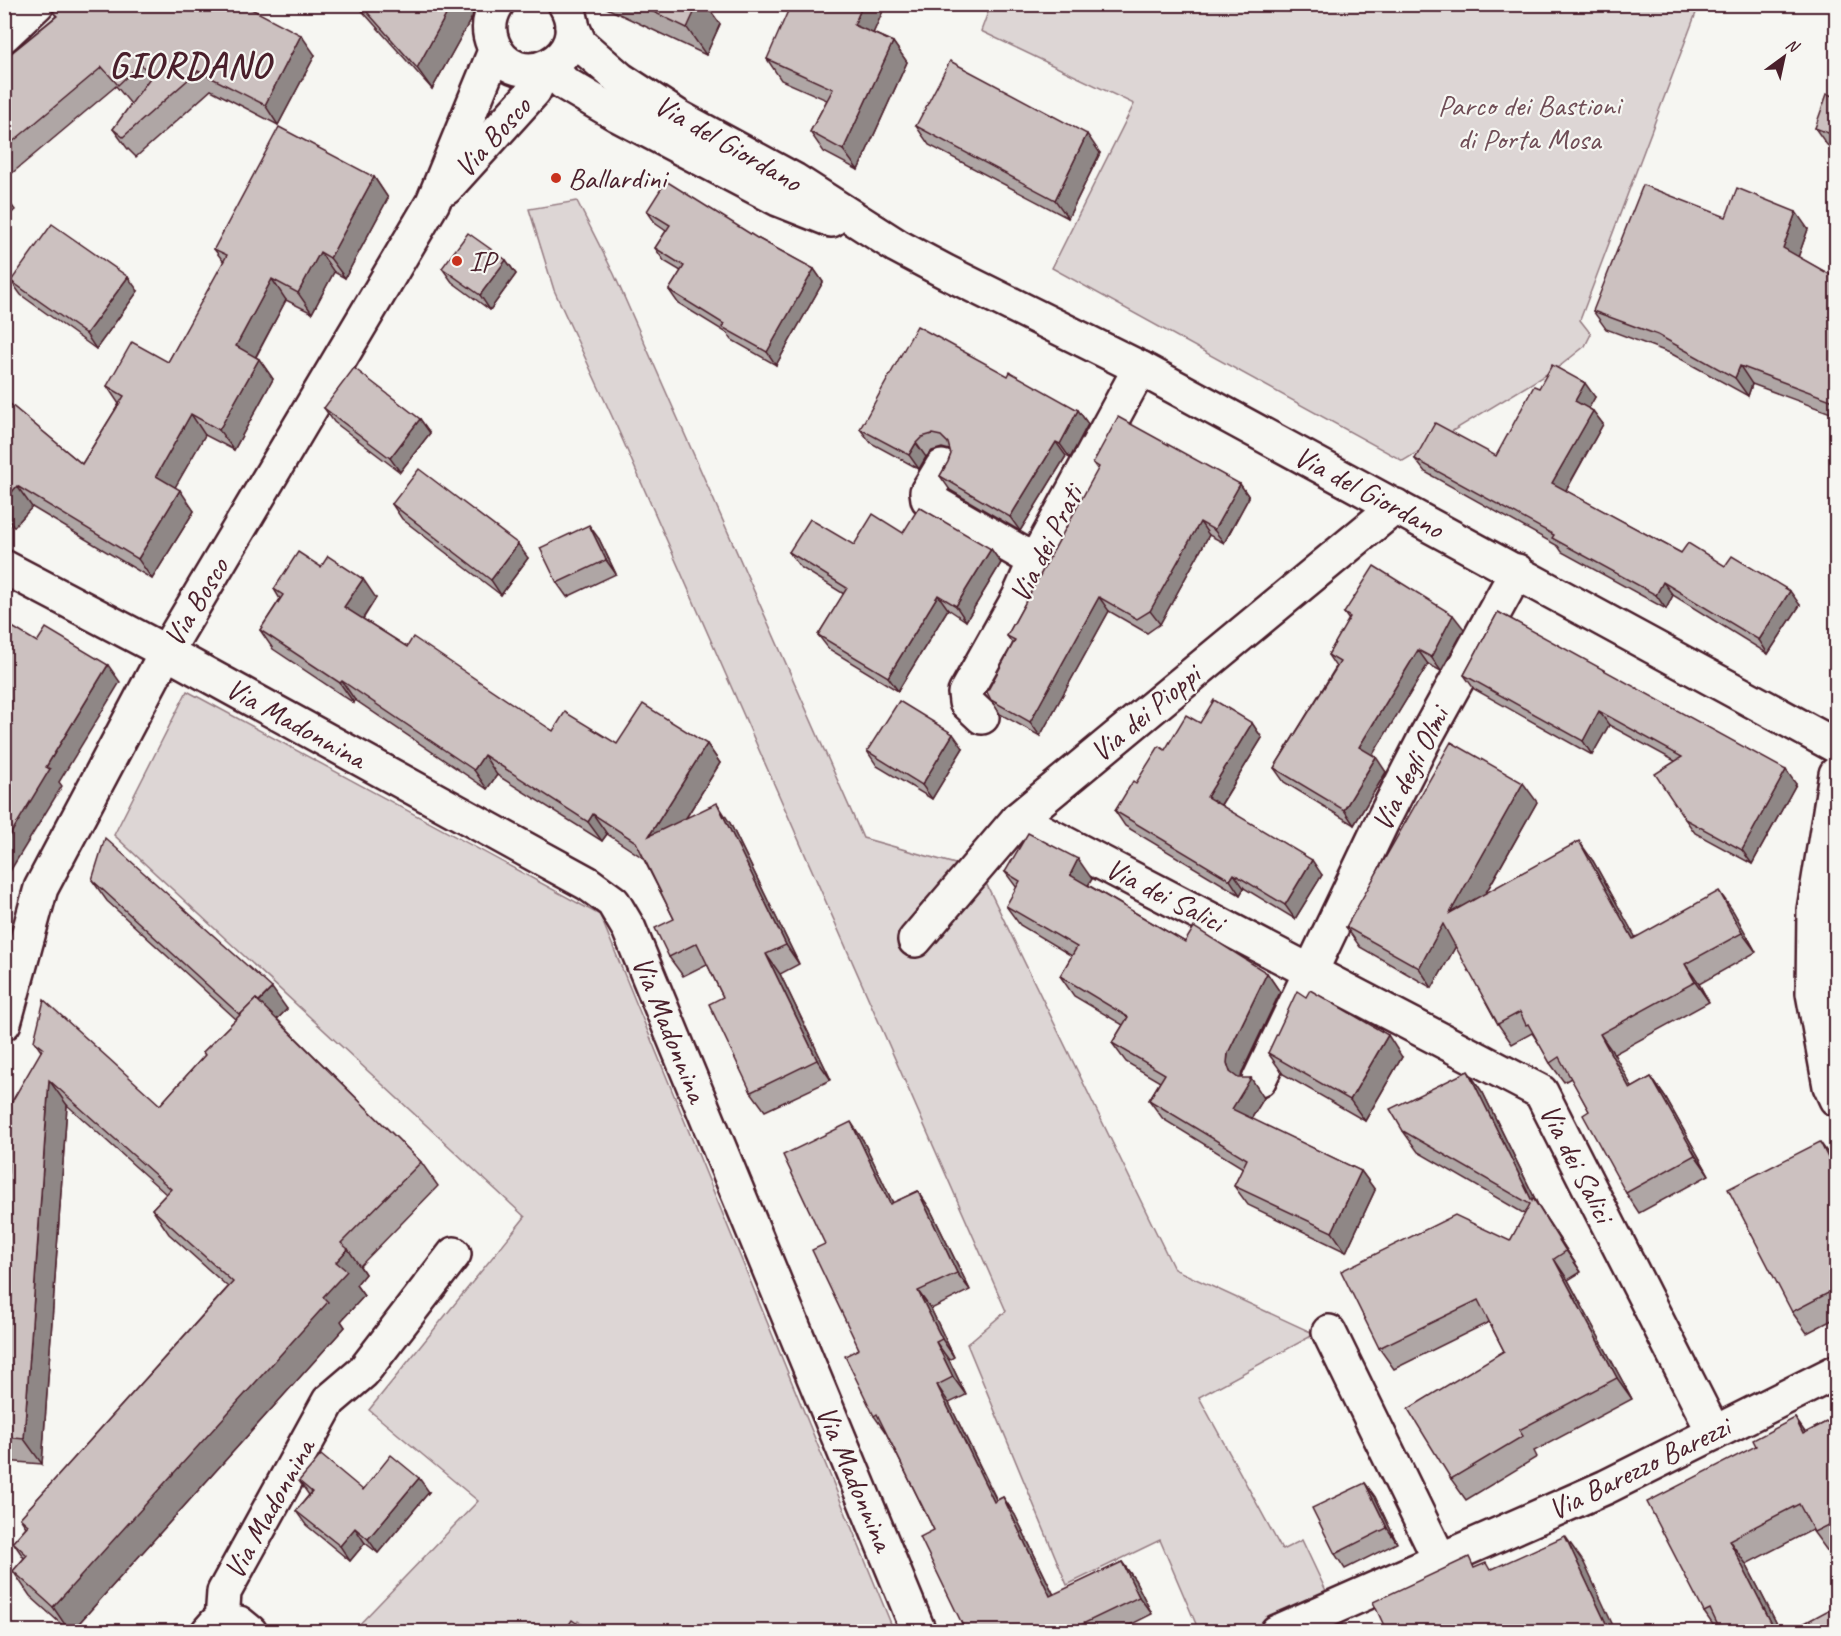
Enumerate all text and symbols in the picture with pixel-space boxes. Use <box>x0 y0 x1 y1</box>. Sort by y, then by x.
north arrow <box>1754 27 1814 87</box>
text: N <box>1782 34 1804 58</box>
district label: GIORDANO <box>109 42 274 88</box>
street label: Via del Giordano <box>648 86 810 201</box>
park label: Parco dei Bastioni di Porta Mosa <box>1438 86 1624 158</box>
street label: Via Bosco <box>446 87 540 186</box>
place label: Ballardini <box>568 159 670 197</box>
marker: Ballardini <box>549 171 563 185</box>
place label: IP <box>469 242 499 280</box>
marker: IP <box>450 254 464 268</box>
street label: Via del Giordano <box>1288 437 1451 548</box>
street label: Via dei Prati <box>1000 476 1093 609</box>
street label: Via Bosco <box>155 549 238 653</box>
street label: Via dei Pioppi <box>1082 654 1211 770</box>
street label: Via Madonnina <box>219 669 375 778</box>
street label: Via degli Olmi <box>1363 698 1459 837</box>
street label: Via dei Salici <box>1099 849 1234 943</box>
street label: Via Madonnina <box>623 950 718 1110</box>
street label: Via dei Salici <box>1531 1097 1625 1232</box>
street label: Via Madonnina <box>807 1400 904 1559</box>
street label: Via Barezzo Barezzi <box>1542 1406 1739 1528</box>
street label: Via Madonnina <box>215 1430 324 1586</box>

